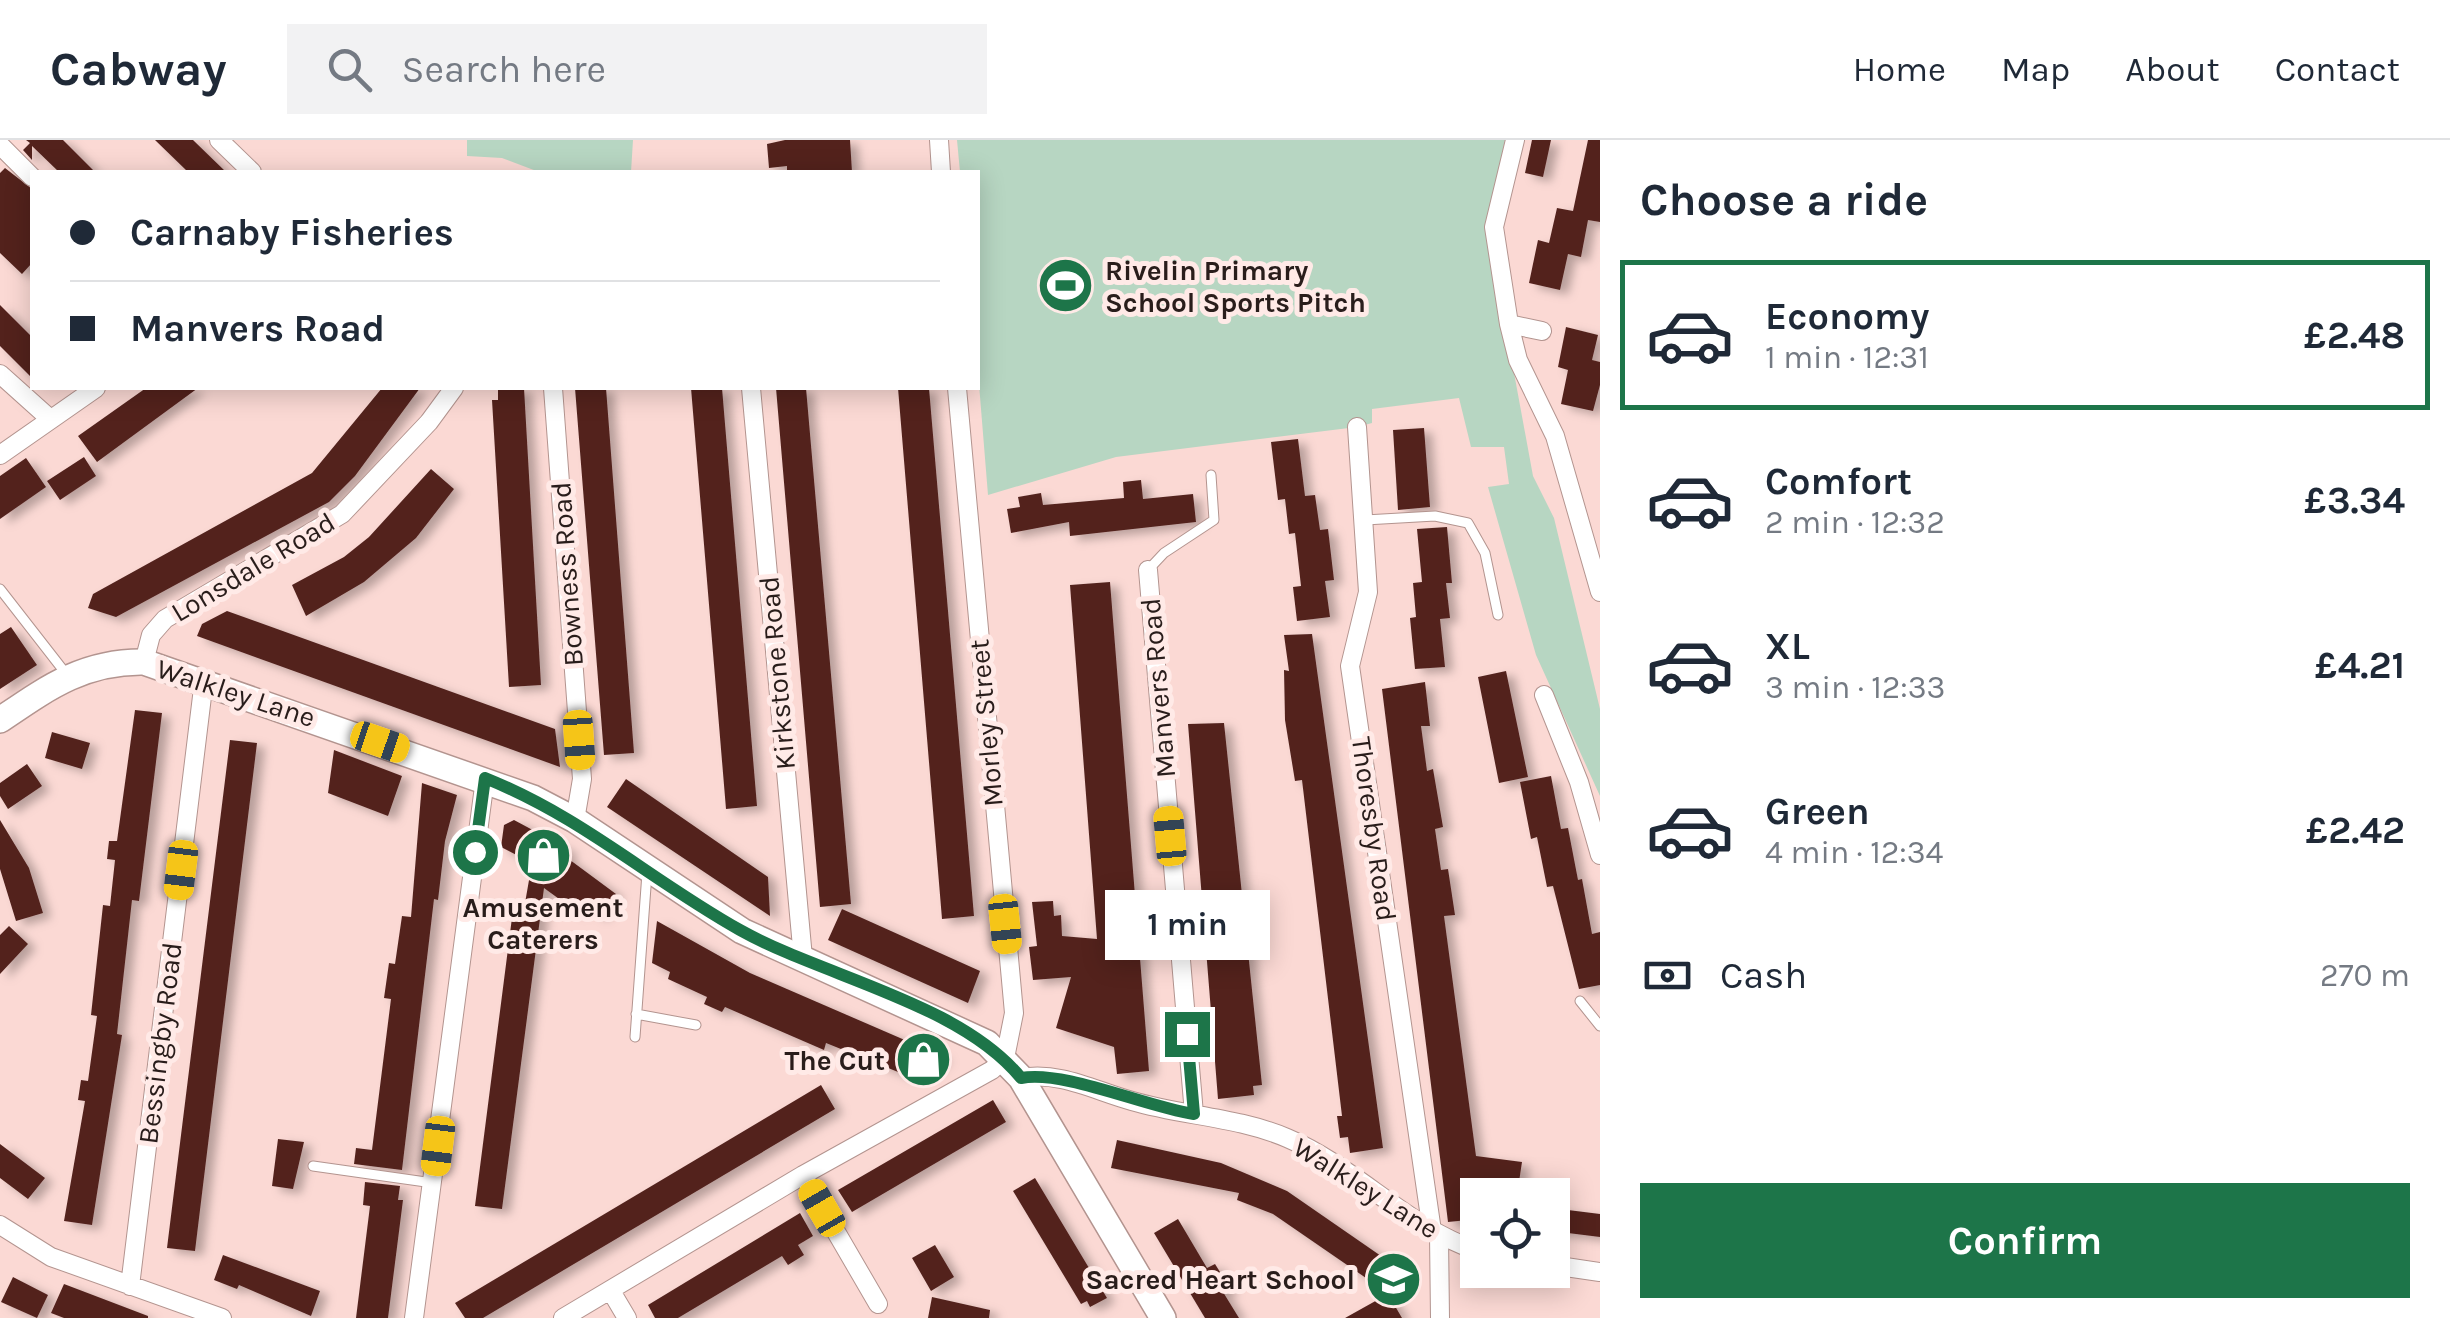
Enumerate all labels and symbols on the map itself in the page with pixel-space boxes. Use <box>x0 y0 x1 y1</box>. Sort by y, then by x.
place label: Rivelin Primary School Sports Pitch <box>1105 254 1366 319</box>
sports icon: Rivelin Primary School Sports Pitch <box>1036 256 1096 316</box>
street label: Bowness Road <box>544 481 590 667</box>
street label: Lonsdale Road <box>165 505 341 629</box>
street label: Kirkstone Road <box>752 575 802 771</box>
street label: Manvers Road <box>1134 597 1182 779</box>
street label: Morley Street <box>962 638 1010 808</box>
street label: Walkley Lane <box>153 652 319 734</box>
car <box>562 709 596 771</box>
car <box>347 718 413 766</box>
street label: Thoresby Road <box>1345 735 1403 923</box>
car <box>1152 805 1188 867</box>
shop icon: Amusement Caterers <box>513 826 573 886</box>
route start <box>453 830 498 875</box>
car <box>162 838 200 902</box>
callout: 1 min <box>1104 889 1270 959</box>
place label: Amusement Caterers <box>462 891 624 956</box>
car <box>987 893 1023 955</box>
street label: Bessingby Road <box>131 940 189 1146</box>
route end <box>1165 1012 1210 1057</box>
shop icon: The Cut <box>894 1030 954 1090</box>
place label: The Cut <box>784 1044 885 1077</box>
car <box>419 1114 457 1178</box>
street label: Walkley Lane <box>1287 1130 1445 1246</box>
car <box>794 1175 850 1241</box>
school or university icon: Sacred Heart School <box>1364 1249 1424 1309</box>
place label: Sacred Heart School <box>1085 1263 1355 1296</box>

